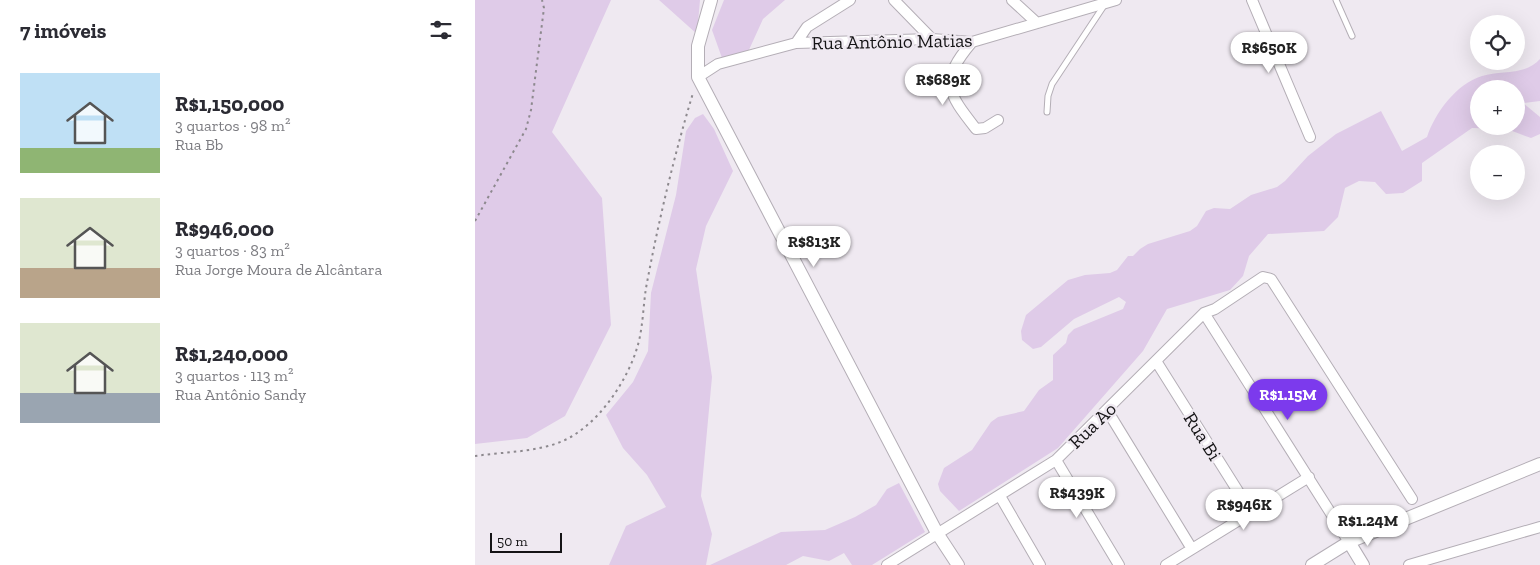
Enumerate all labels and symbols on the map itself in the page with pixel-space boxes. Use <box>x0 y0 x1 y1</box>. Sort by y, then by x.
street label: Rua Antônio Matias <box>811 29 973 54</box>
pin: R$650K <box>1228 32 1310 74</box>
pin: R$689K <box>902 64 984 106</box>
pin: R$813K <box>773 226 855 268</box>
pin: R$1.15M <box>1242 378 1334 421</box>
street label: Rua Ao <box>1064 397 1121 453</box>
street label: Rua Bi <box>1179 408 1226 465</box>
pin: R$439K <box>1036 476 1118 519</box>
pin: R$946K <box>1203 488 1285 531</box>
pin: R$1.24M <box>1322 504 1414 547</box>
scale bar <box>490 530 563 553</box>

